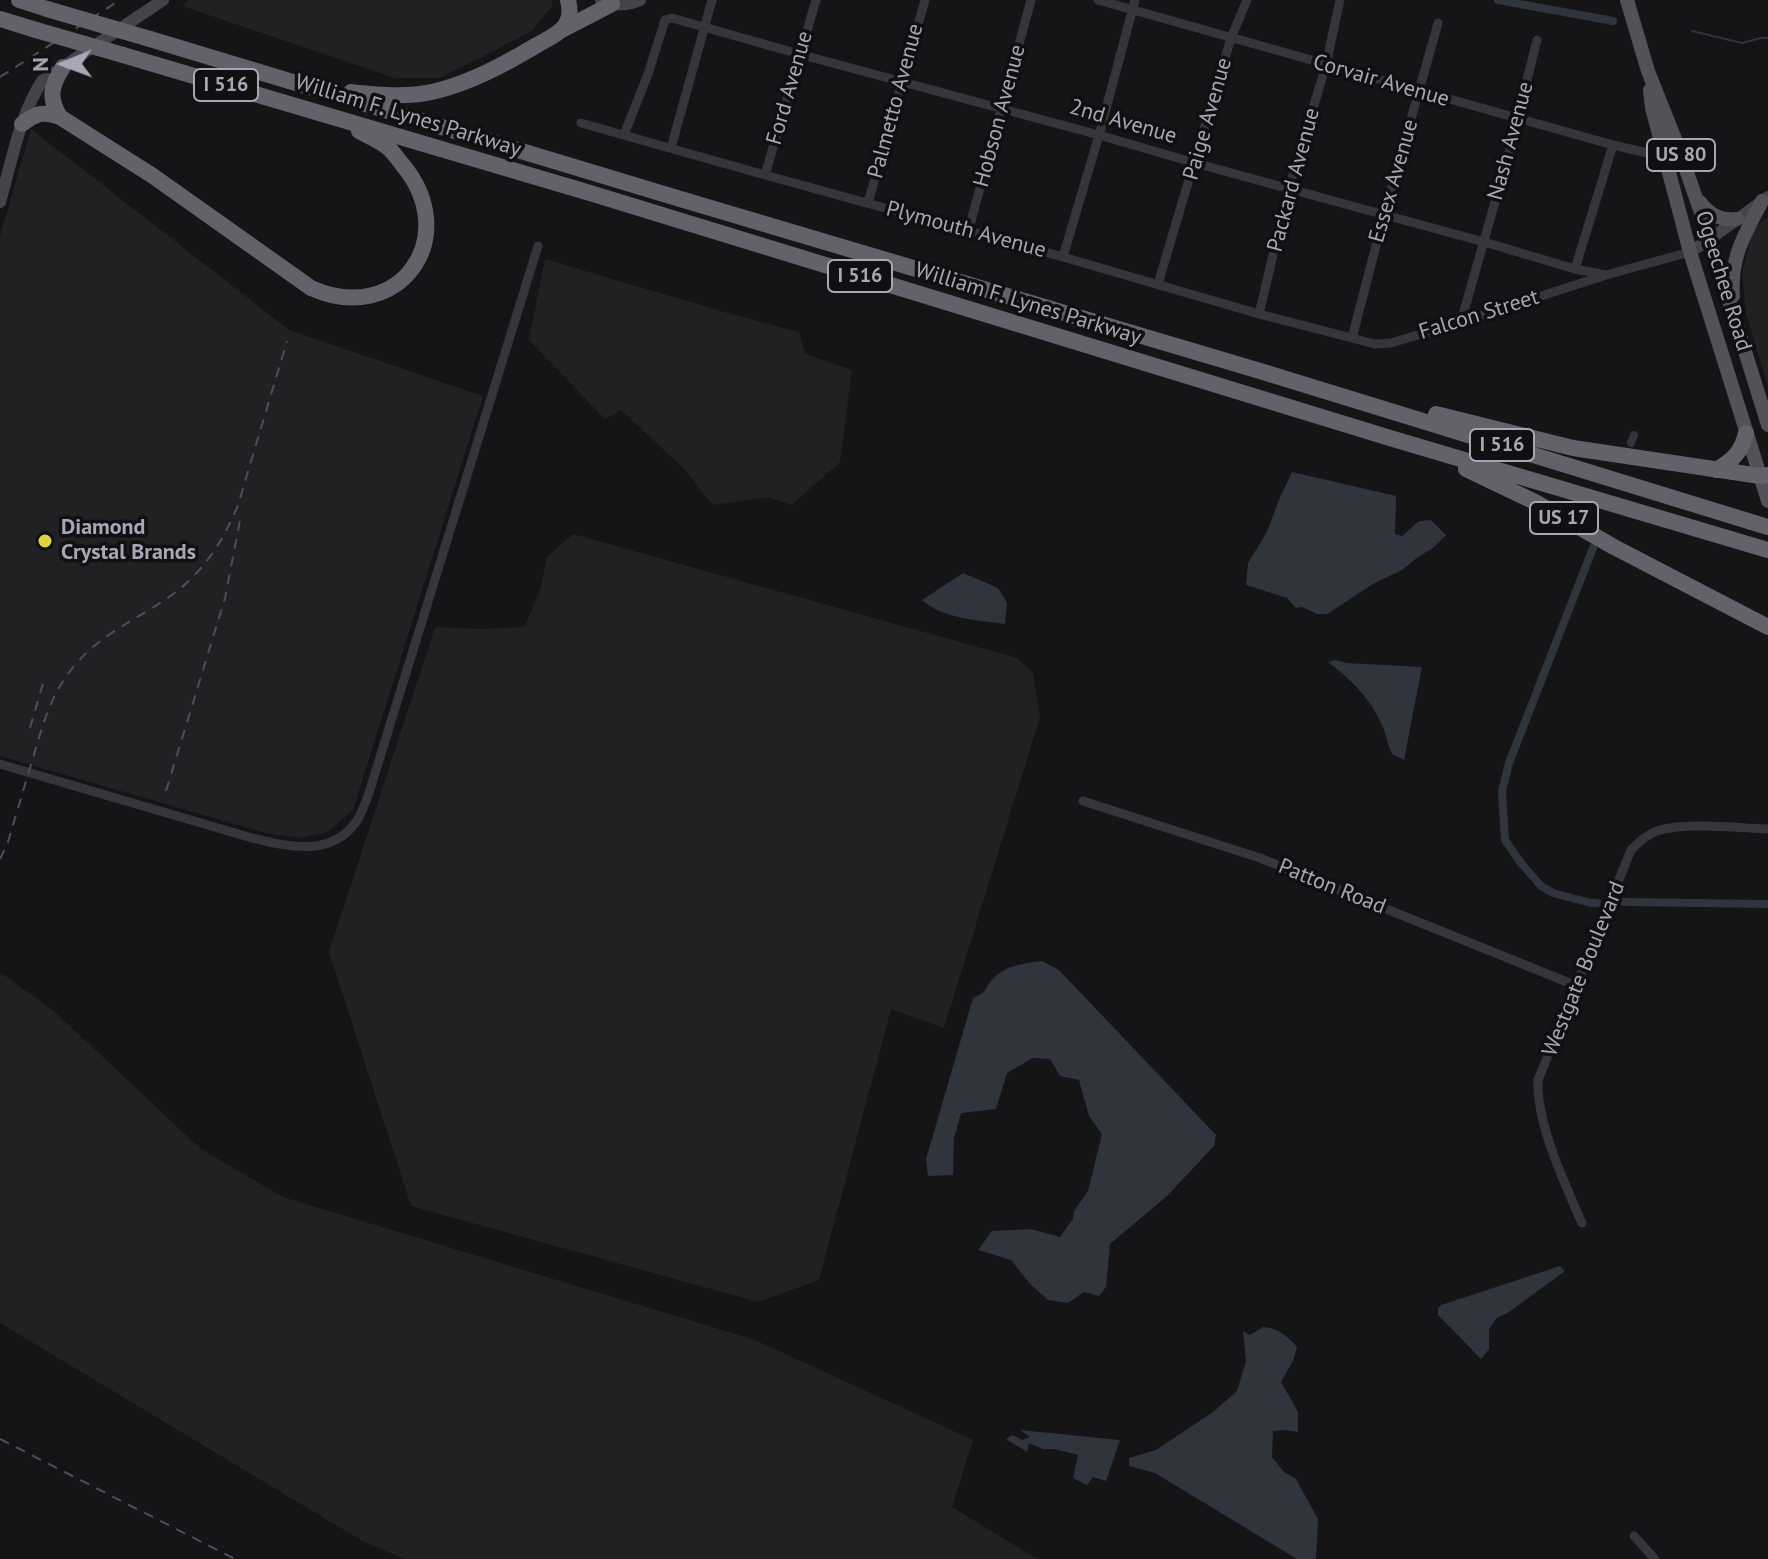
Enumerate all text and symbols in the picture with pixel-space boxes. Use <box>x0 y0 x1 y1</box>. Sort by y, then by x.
street label: Palmetto Avenue <box>863 21 929 181</box>
north arrow <box>24 24 104 104</box>
street label: Ford Avenue <box>761 28 819 148</box>
street label: Hobson Avenue <box>968 42 1032 190</box>
street label: Corvair Avenue <box>1310 49 1452 113</box>
street label: Paige Avenue <box>1178 55 1238 183</box>
text: N <box>26 57 54 72</box>
road number: I 516 <box>194 69 258 101</box>
street label: William F. Lynes Parkway <box>292 69 524 163</box>
street label: Nash Avenue <box>1483 79 1539 203</box>
street label: 2nd Avenue <box>1066 94 1180 150</box>
street label: Packard Avenue <box>1262 105 1326 255</box>
street label: Essex Avenue <box>1364 116 1424 246</box>
road number: US 80 <box>1647 139 1715 171</box>
street label: Plymouth Avenue <box>883 196 1049 264</box>
street label: Ogeechee Road <box>1689 208 1757 354</box>
street label: William F. Lynes Parkway <box>912 257 1144 351</box>
road number: I 516 <box>828 260 892 292</box>
street label: Falcon Street <box>1416 284 1542 346</box>
road number: I 516 <box>1470 429 1534 461</box>
road number: US 17 <box>1530 502 1598 534</box>
place label: Diamond Crystal Brands <box>61 515 196 566</box>
marker: Diamond Crystal Brands <box>36 532 54 550</box>
street label: Patton Road <box>1274 854 1390 920</box>
street label: Westgate Boulevard <box>1537 878 1631 1060</box>

